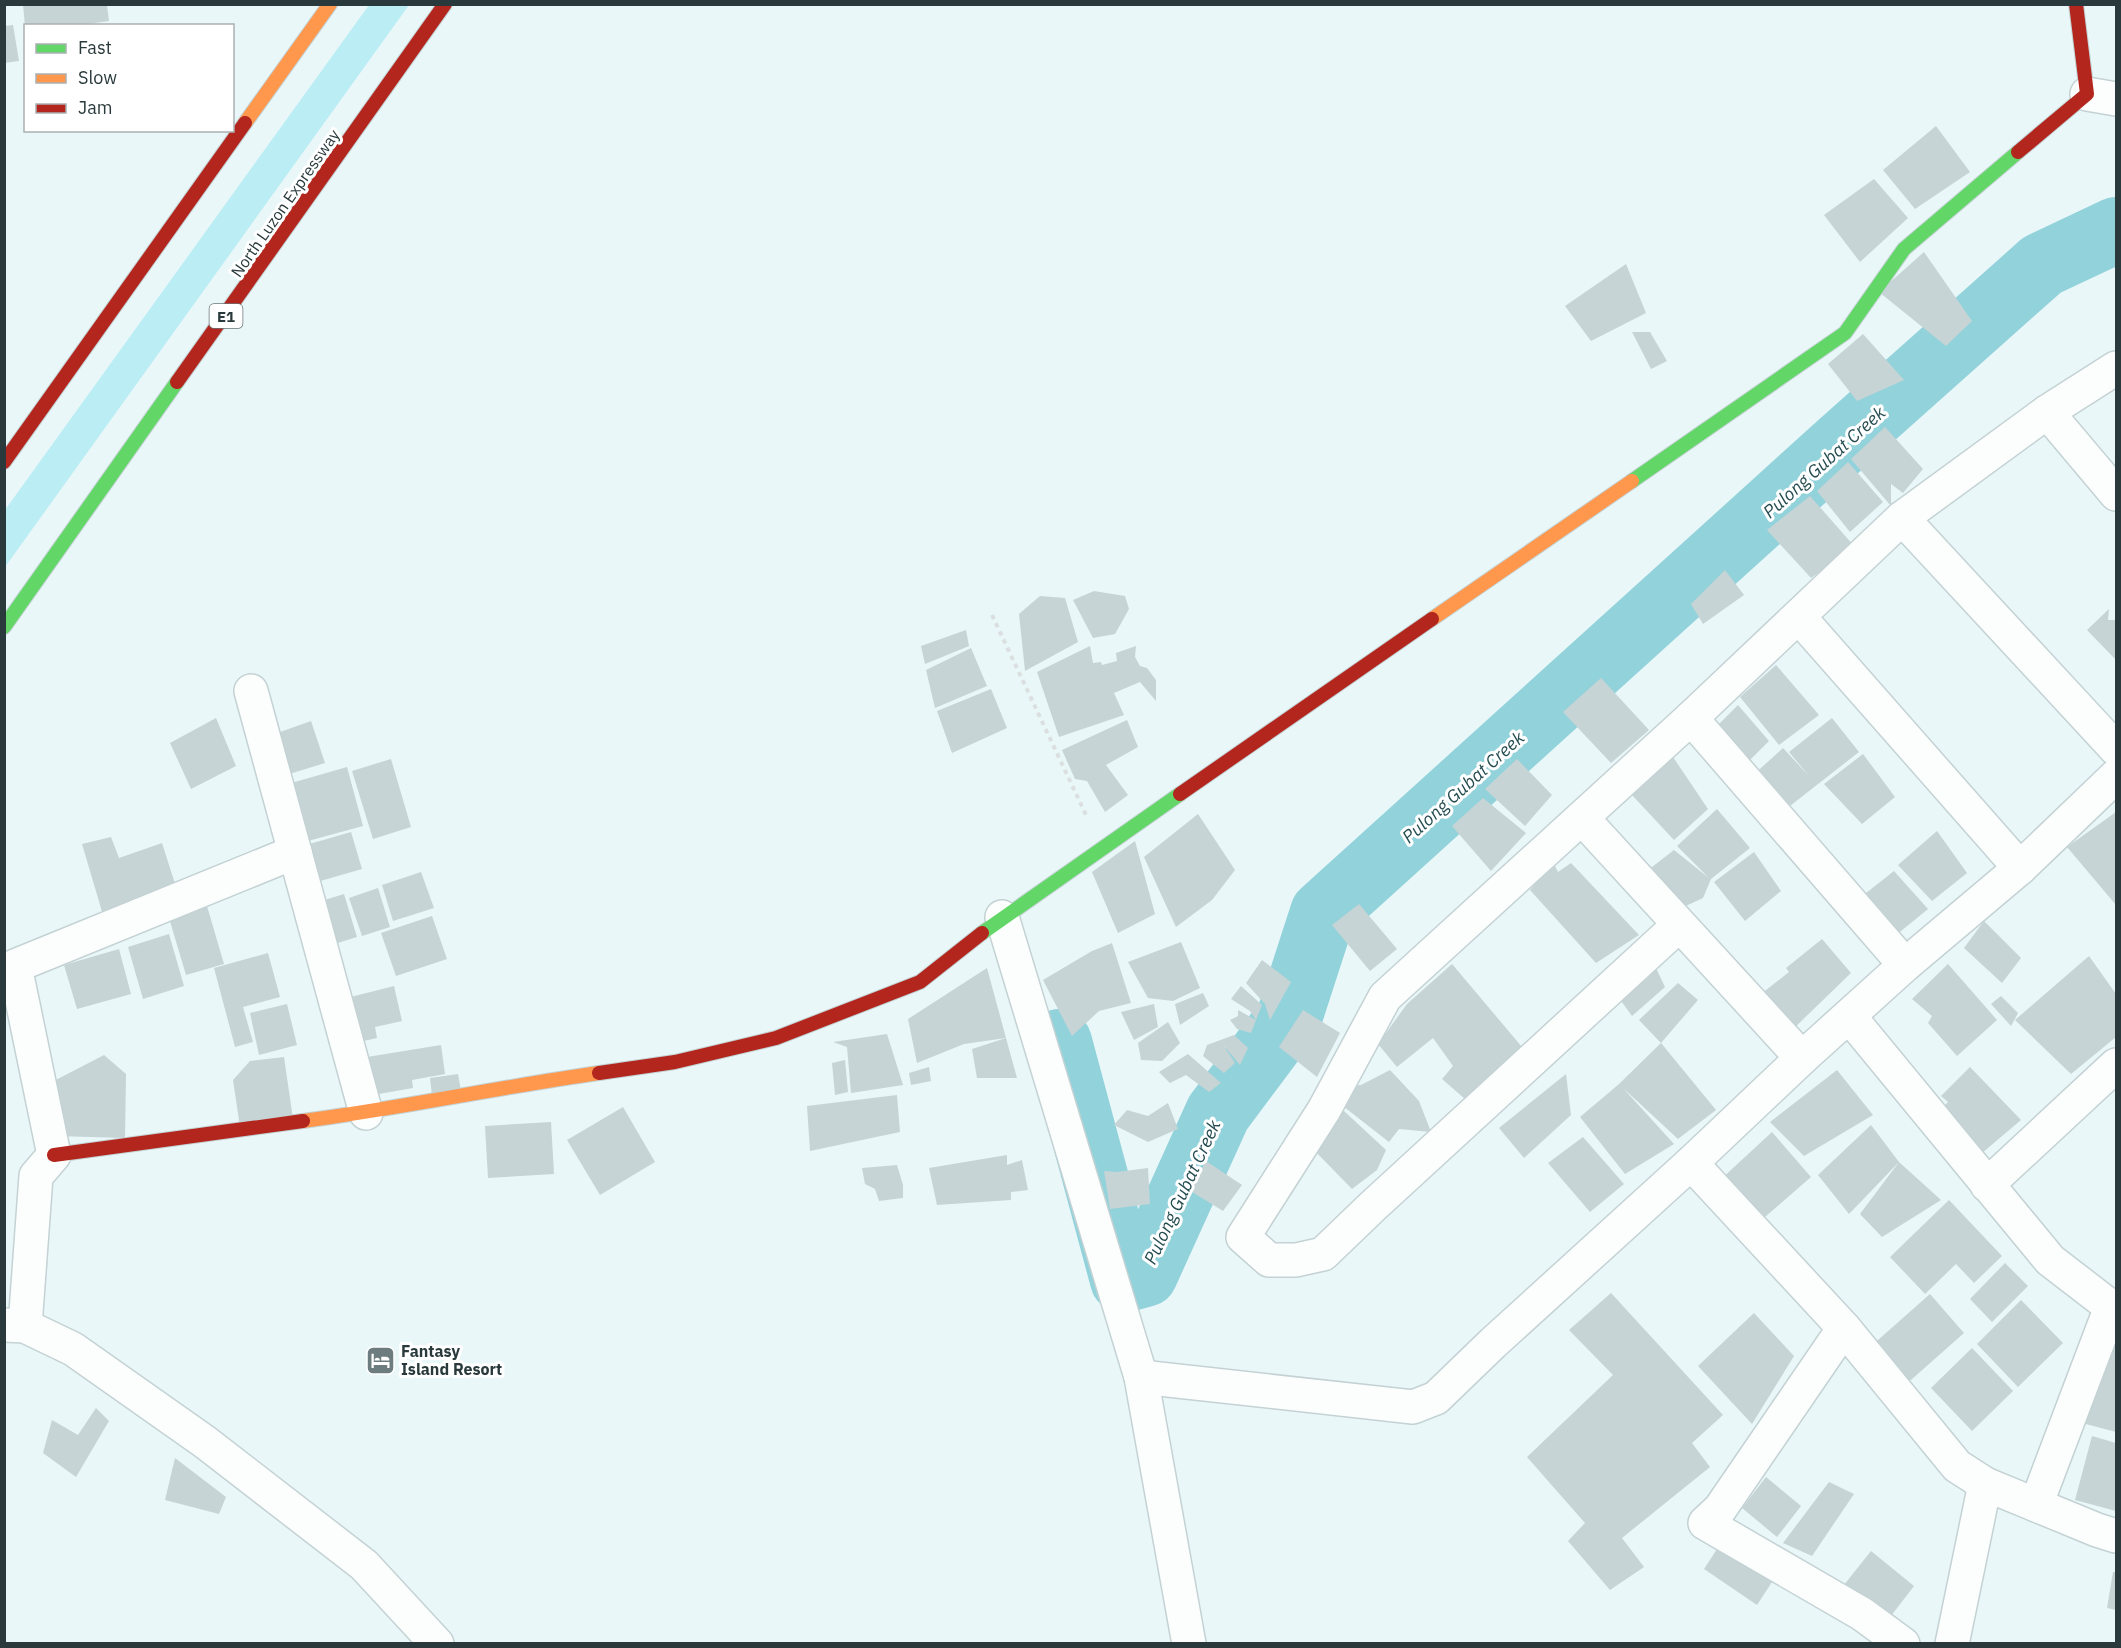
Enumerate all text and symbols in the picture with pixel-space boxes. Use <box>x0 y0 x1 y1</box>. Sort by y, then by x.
legend <box>24 24 234 132</box>
text: Fast <box>78 36 112 59</box>
text: Slow <box>78 66 117 89</box>
text: Jam <box>78 96 113 119</box>
street label: North Luzon Expressway <box>226 125 344 281</box>
road number: E1 <box>210 304 242 328</box>
water label: Pulong Gubat Creek <box>1758 401 1890 523</box>
water label: Pulong Gubat Creek <box>1397 726 1529 848</box>
water label: Pulong Gubat Creek <box>1138 1116 1226 1268</box>
place label: Fantasy Island Resort <box>401 1341 502 1379</box>
hotel icon: Fantasy Island Resort <box>364 1344 396 1376</box>

